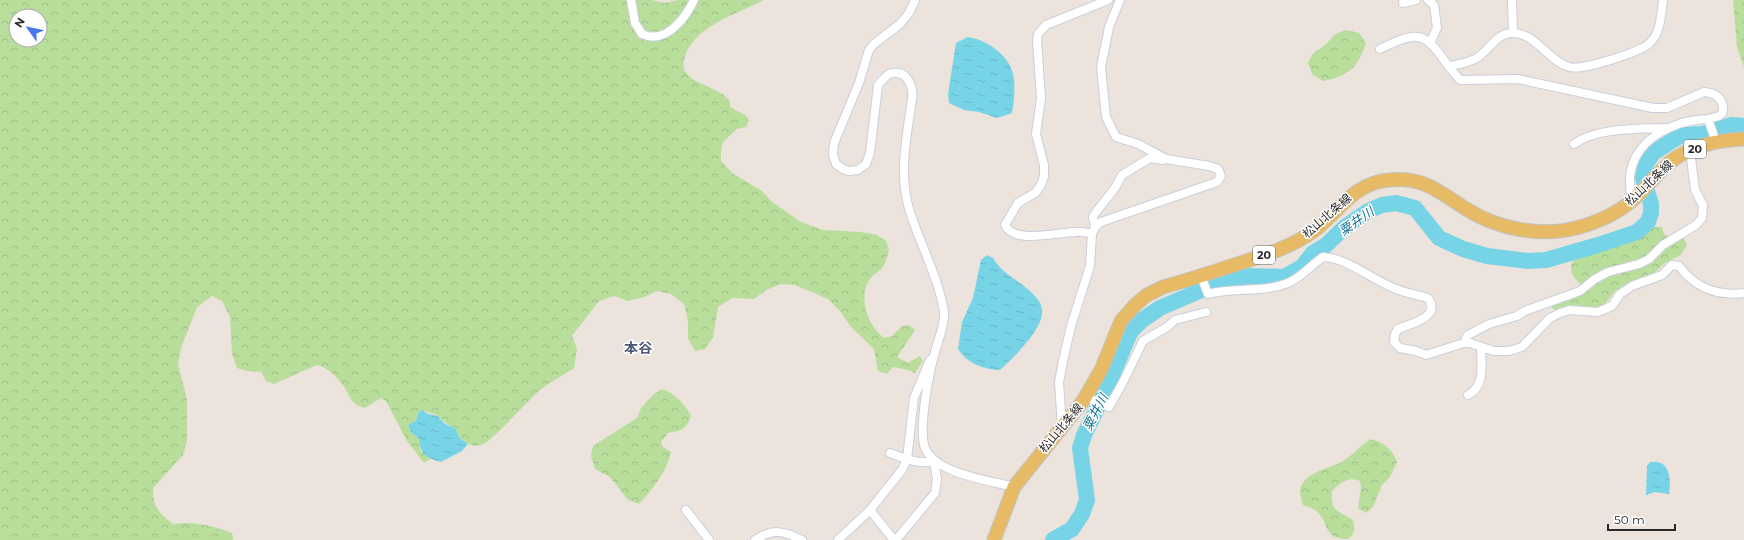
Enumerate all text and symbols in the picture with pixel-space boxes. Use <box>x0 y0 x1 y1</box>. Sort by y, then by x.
north arrow <box>8 8 48 48</box>
text: N <box>11 15 28 30</box>
road number: 20 <box>1684 140 1706 158</box>
street label: 松山北条線 <box>1622 157 1676 209</box>
street label: 松山北条線 <box>1299 190 1354 241</box>
water label: 粟井川 <box>1335 202 1378 239</box>
road number: 20 <box>1253 246 1275 264</box>
district label: 本谷 <box>624 339 653 357</box>
water label: 粟井川 <box>1079 389 1112 433</box>
street label: 松山北条線 <box>1036 400 1086 455</box>
scale bar <box>1608 506 1675 532</box>
text: 50 m <box>1614 512 1645 527</box>

